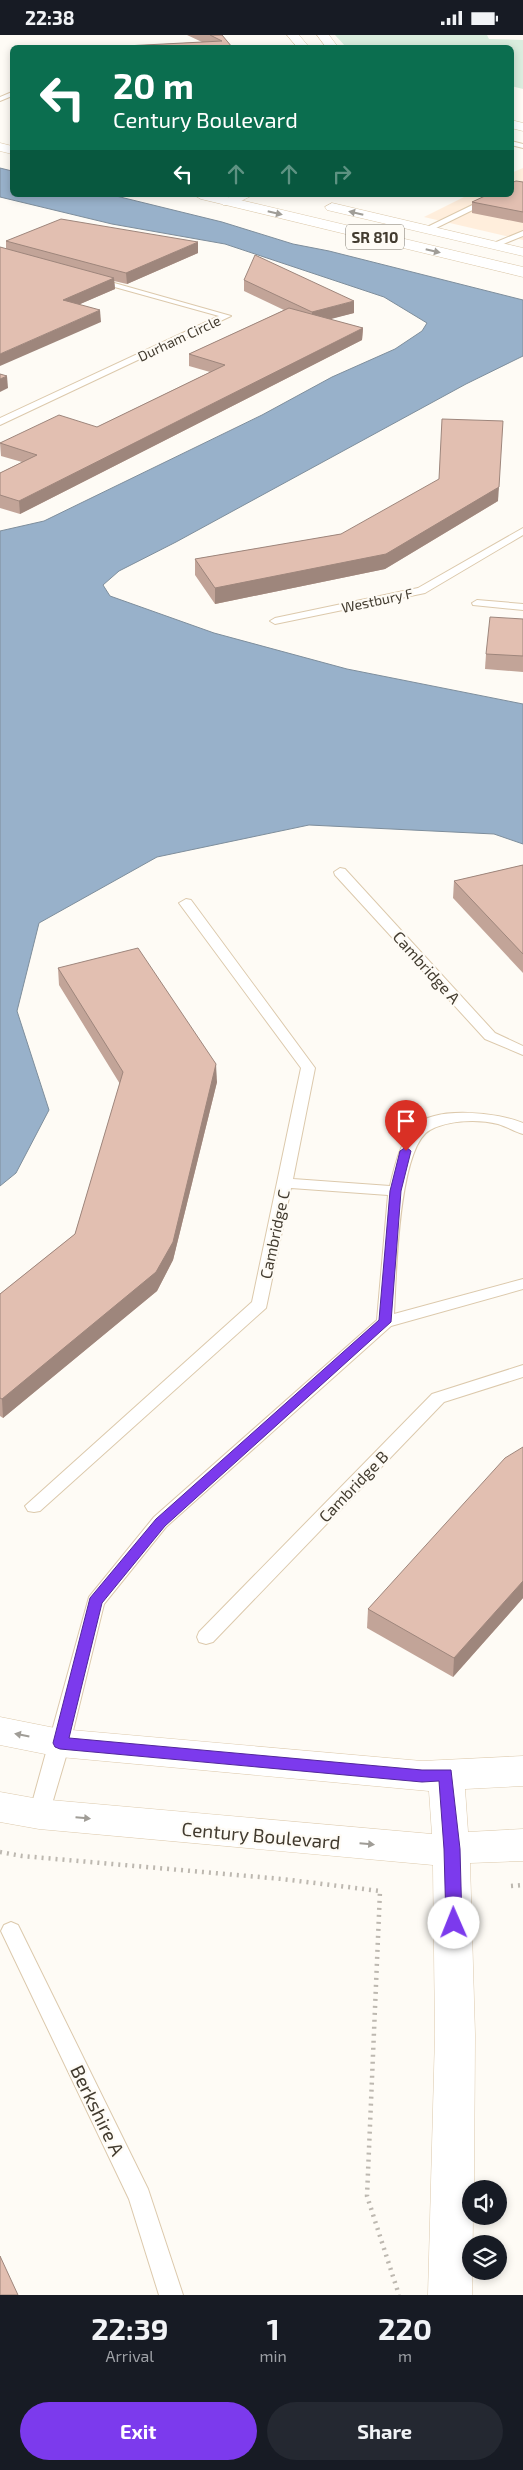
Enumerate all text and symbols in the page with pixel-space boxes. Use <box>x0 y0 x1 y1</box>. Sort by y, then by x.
text: 22:38 <box>25 6 75 29</box>
text: 20 m <box>113 64 194 106</box>
icon: left <box>30 65 95 130</box>
text: Century Boulevard <box>113 106 298 132</box>
icon: left <box>169 160 197 188</box>
icon: ahead <box>222 160 250 188</box>
icon: ahead <box>275 160 303 188</box>
icon: right <box>328 160 356 188</box>
one-way arrow <box>268 209 283 217</box>
one-way arrow <box>349 209 364 217</box>
road number: SR 810 <box>346 225 404 249</box>
one-way arrow <box>426 247 441 255</box>
street label: Durham Circle <box>135 311 223 365</box>
street label: Westbury F <box>340 584 415 616</box>
street label: Cambridge A <box>389 927 465 1007</box>
pin <box>385 1100 427 1151</box>
icon: arrive <box>392 1107 420 1135</box>
street label: Cambridge C <box>255 1188 293 1280</box>
street label: Cambridge B <box>314 1446 392 1526</box>
one-way arrow <box>13 1731 29 1739</box>
one-way arrow <box>75 1815 91 1823</box>
street label: Century Boulevard <box>181 1817 341 1853</box>
one-way arrow <box>359 1841 375 1849</box>
position arrow <box>427 1896 479 1948</box>
street label: Berkshire A <box>66 2061 130 2159</box>
map controls <box>462 2180 507 2280</box>
button: sound <box>462 2180 507 2225</box>
button: layers <box>462 2235 507 2280</box>
text: 22:39 <box>91 2310 168 2346</box>
text: 1 <box>267 2310 280 2346</box>
text: 220 <box>378 2310 432 2346</box>
text: Arrival <box>105 2346 154 2365</box>
text: min <box>260 2346 287 2365</box>
text: m <box>398 2346 412 2365</box>
button: Exit <box>20 2402 257 2460</box>
button: Share <box>267 2402 503 2460</box>

